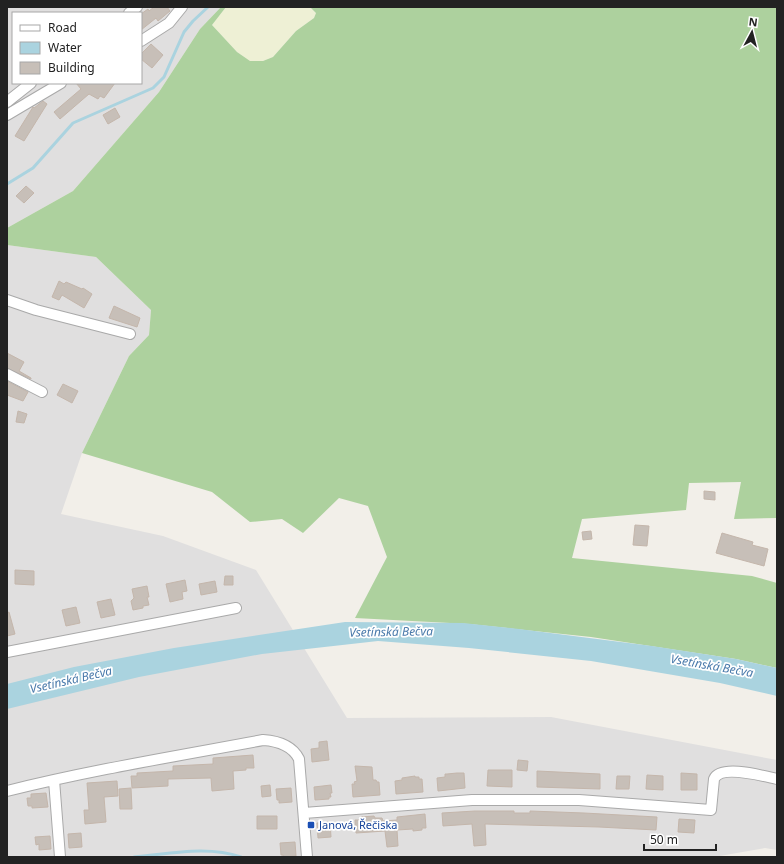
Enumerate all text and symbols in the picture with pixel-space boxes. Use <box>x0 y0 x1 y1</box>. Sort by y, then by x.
legend <box>12 12 142 84</box>
north arrow <box>732 12 772 52</box>
text: N <box>748 14 759 30</box>
text: Road <box>48 19 77 36</box>
text: Water <box>48 39 82 56</box>
text: Building <box>48 59 95 76</box>
water label: Vsetínská Bečva <box>349 622 433 641</box>
water label: Vsetínská Bečva <box>669 650 755 681</box>
water label: Vsetínská Bečva <box>28 662 114 697</box>
place label: Janová, Řečiska <box>318 817 397 832</box>
marker: Janová, Řečiska <box>306 820 316 830</box>
scale bar <box>644 826 716 852</box>
text: 50 m <box>650 831 678 848</box>

